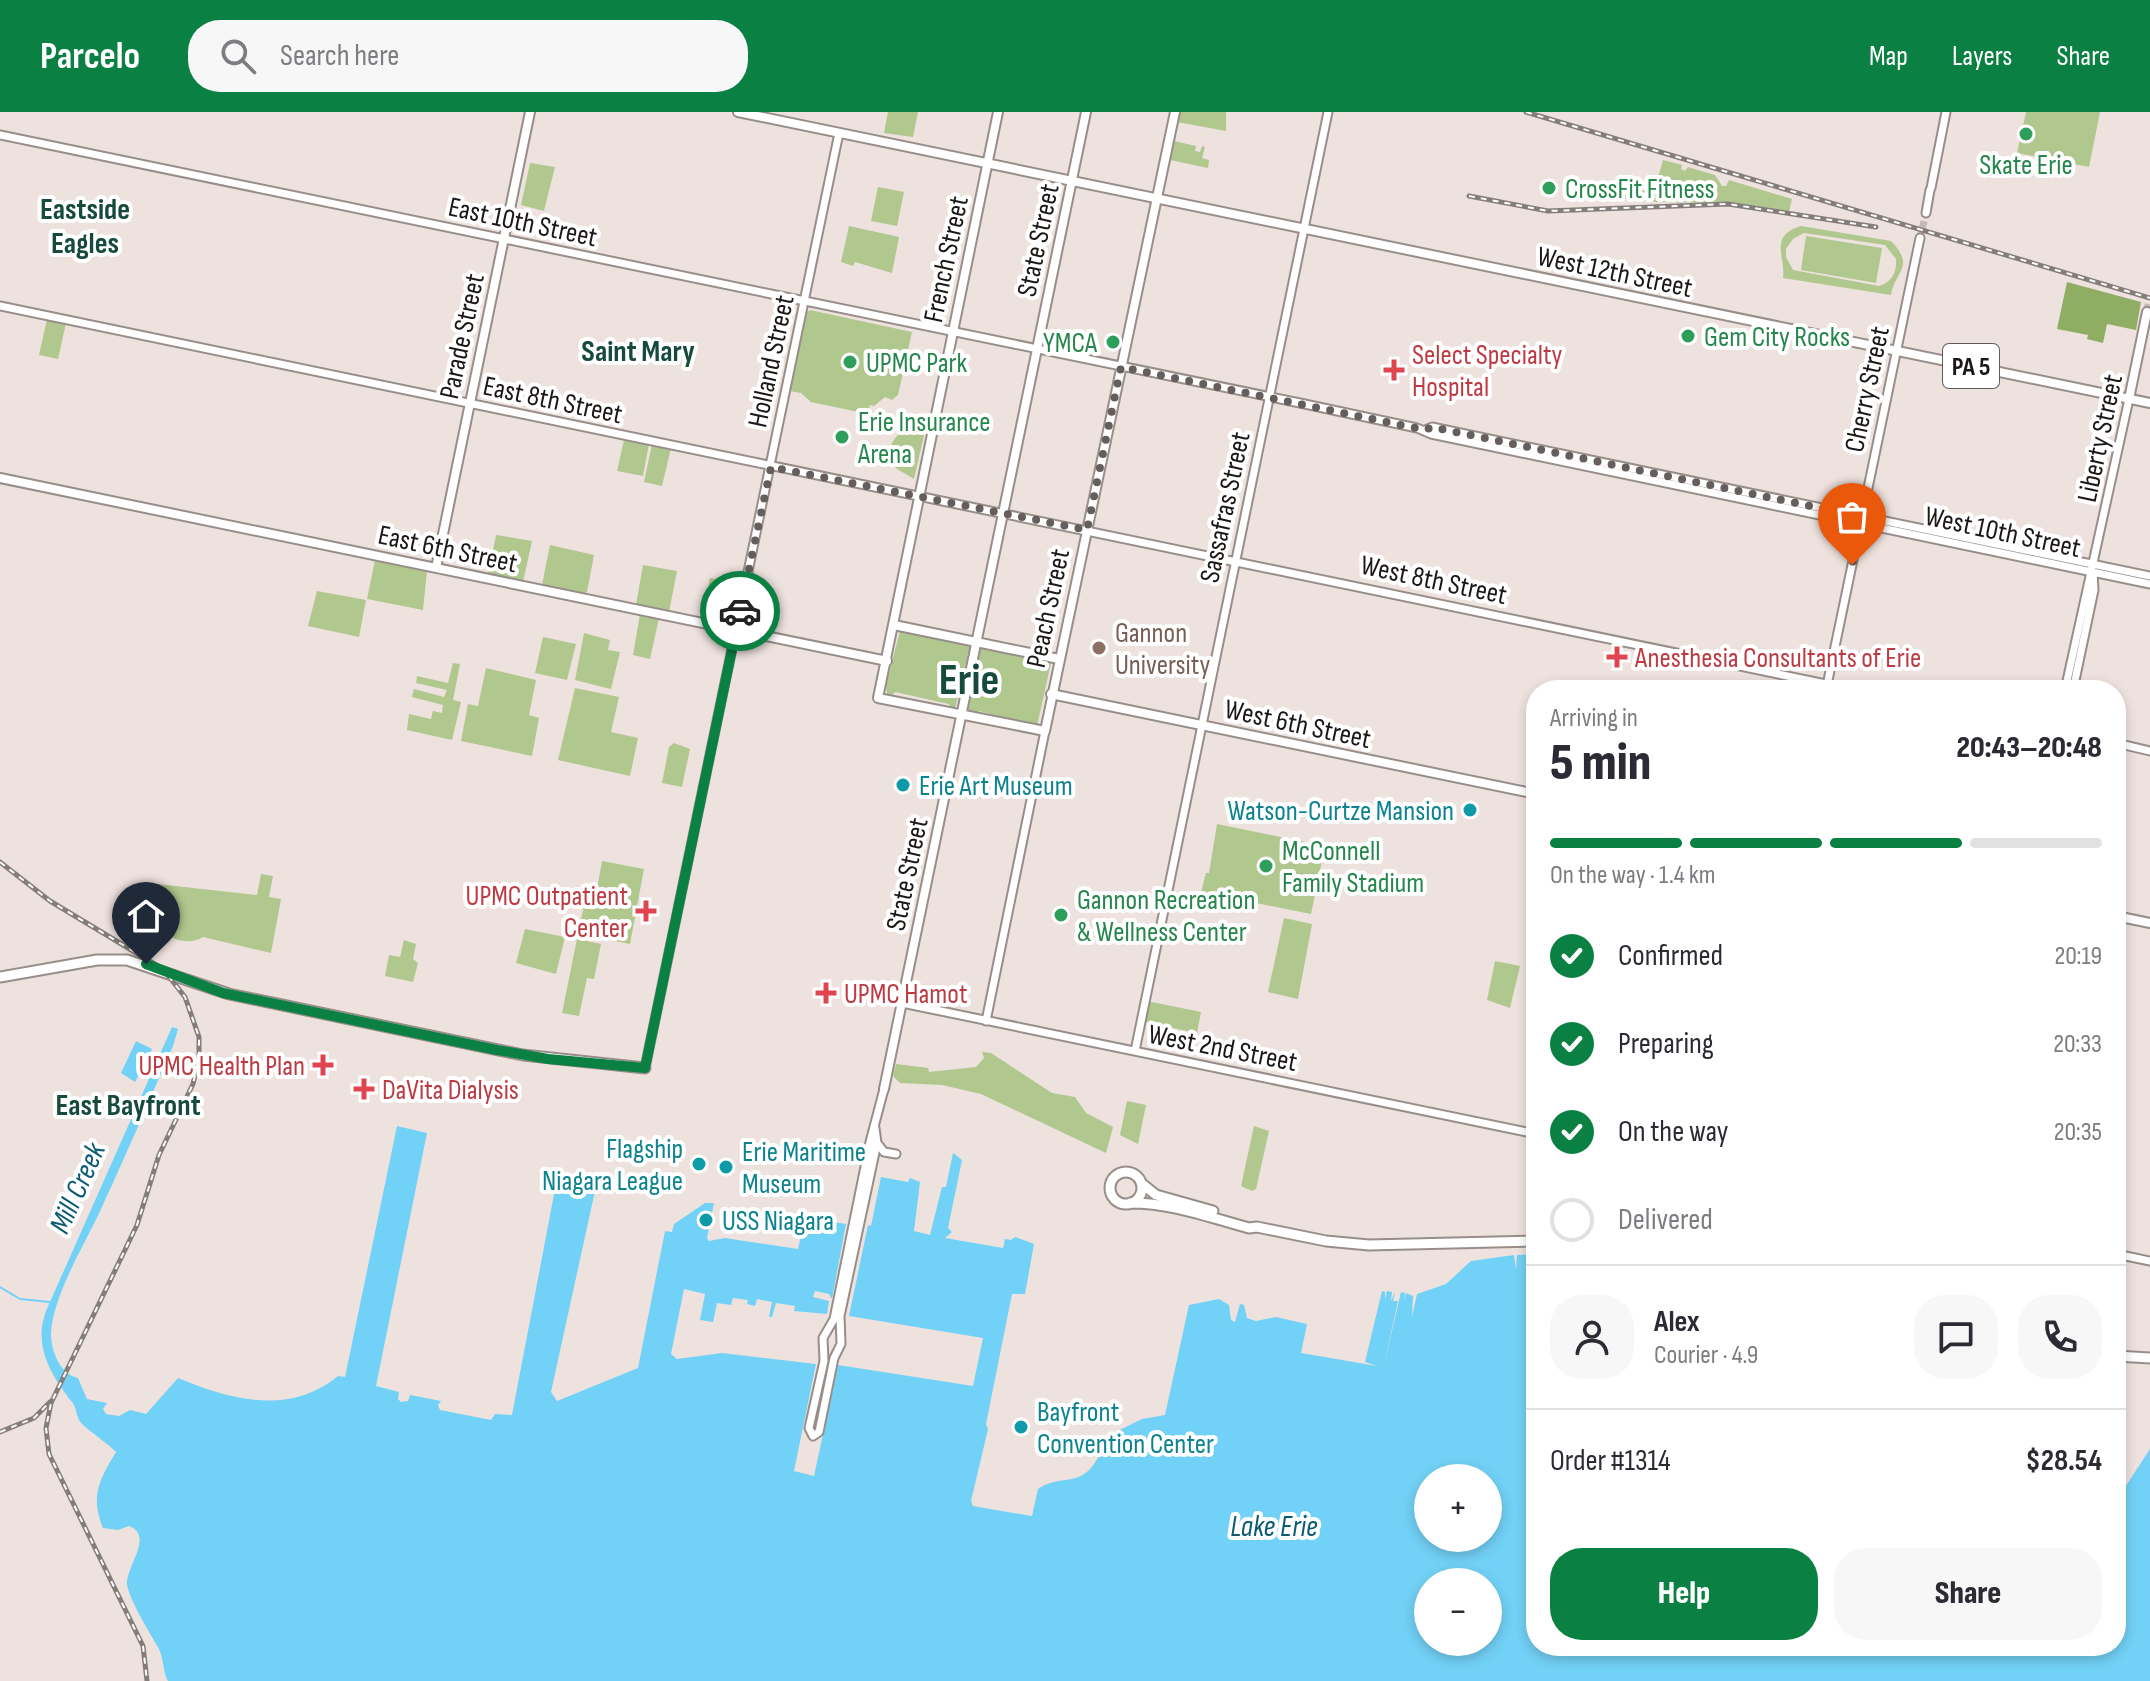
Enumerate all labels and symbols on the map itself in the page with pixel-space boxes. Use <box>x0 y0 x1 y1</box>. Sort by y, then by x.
marker: Skate Erie <box>2017 125 2035 143</box>
place label: Skate Erie <box>1979 149 2073 182</box>
place label: CrossFit Fitness <box>1565 173 1715 206</box>
marker: CrossFit Fitness <box>1540 179 1558 197</box>
street label: State Street <box>1010 181 1066 300</box>
street label: East 10th Street <box>445 191 600 254</box>
district label: Eastside Eagles <box>40 192 130 262</box>
street label: French Street <box>917 193 976 325</box>
street label: West 12th Street <box>1534 240 1695 305</box>
street label: Parade Street <box>433 271 492 402</box>
street label: Holland Street <box>741 292 802 430</box>
place label: Gem City Rocks <box>1704 321 1850 354</box>
street label: Cherry Street <box>1838 324 1897 455</box>
place label: YMCA <box>1043 327 1098 360</box>
marker: Gem City Rocks <box>1679 327 1697 345</box>
marker: YMCA <box>1104 333 1122 351</box>
district label: Saint Mary <box>581 334 695 370</box>
place label: Select Specialty Hospital <box>1412 339 1563 404</box>
road number: PA 5 <box>1943 344 1999 388</box>
place label: UPMC Park <box>866 347 968 380</box>
marker: UPMC Park <box>841 353 859 371</box>
marker: Select Specialty Hospital <box>1383 359 1405 381</box>
street label: East 8th Street <box>480 370 625 431</box>
street label: Liberty Street <box>2071 371 2130 505</box>
place label: Erie Insurance Arena <box>857 406 991 471</box>
marker: Erie Insurance Arena <box>833 428 851 446</box>
street label: Sassafras Street <box>1193 429 1258 586</box>
pin <box>1818 483 1886 565</box>
street label: West 10th Street <box>1922 500 2084 565</box>
street label: East 6th Street <box>375 519 520 580</box>
street label: Peach Street <box>1020 546 1077 671</box>
street label: West 8th Street <box>1358 549 1510 612</box>
courier <box>700 571 780 651</box>
place label: Gannon University <box>1115 617 1210 682</box>
marker: Gannon University <box>1090 639 1108 657</box>
place label: Anesthesia Consultants of Erie <box>1634 642 1921 675</box>
marker: Anesthesia Consultants of Erie <box>1606 646 1628 668</box>
district label: Erie <box>939 654 999 707</box>
street label: West 6th Street <box>1222 693 1374 756</box>
place label: Erie Art Museum <box>919 770 1073 803</box>
marker: Erie Art Museum <box>894 776 912 794</box>
place label: Watson-Curtze Mansion <box>1228 795 1454 828</box>
marker: Watson-Curtze Mansion <box>1461 801 1479 819</box>
street label: State Street <box>879 815 935 934</box>
place label: McConnell Family Stadium <box>1282 835 1424 900</box>
marker: McConnell Family Stadium <box>1257 857 1275 875</box>
place label: UPMC Outpatient Center <box>466 880 628 945</box>
pin <box>112 882 180 964</box>
place label: Gannon Recreation & Wellness Center <box>1077 884 1255 949</box>
marker: UPMC Outpatient Center <box>635 900 657 922</box>
marker: Gannon Recreation & Wellness Center <box>1052 906 1070 924</box>
place label: UPMC Hamot <box>844 978 967 1011</box>
marker: UPMC Hamot <box>815 982 837 1004</box>
street label: West 2nd Street <box>1146 1018 1300 1079</box>
place label: UPMC Health Plan <box>138 1050 305 1083</box>
marker: UPMC Health Plan <box>312 1054 334 1076</box>
place label: DaVita Dialysis <box>382 1074 519 1107</box>
marker: DaVita Dialysis <box>353 1078 375 1100</box>
district label: East Bayfront <box>55 1088 201 1124</box>
place label: Flagship Niagara League <box>542 1133 683 1198</box>
place label: Erie Maritime Museum <box>742 1136 866 1201</box>
water label: Mill Creek <box>42 1137 114 1239</box>
marker: Flagship Niagara League <box>690 1155 708 1173</box>
marker: Erie Maritime Museum <box>717 1158 735 1176</box>
place label: USS Niagara <box>722 1205 834 1238</box>
marker: USS Niagara <box>697 1211 715 1229</box>
place label: Bayfront Convention Center <box>1037 1396 1214 1461</box>
marker: Bayfront Convention Center <box>1012 1418 1030 1436</box>
water label: Lake Erie <box>1230 1509 1318 1545</box>

